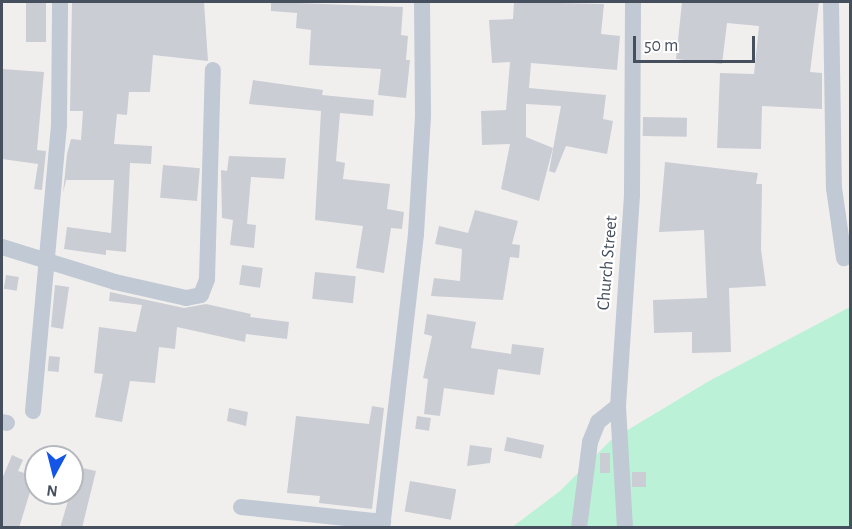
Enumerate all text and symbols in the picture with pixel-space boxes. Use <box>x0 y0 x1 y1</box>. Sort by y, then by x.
scale bar <box>636 24 758 62</box>
text: 50 m <box>644 37 678 55</box>
street label: Church Street <box>593 215 623 311</box>
north arrow <box>24 445 84 505</box>
text: N <box>46 482 59 499</box>

